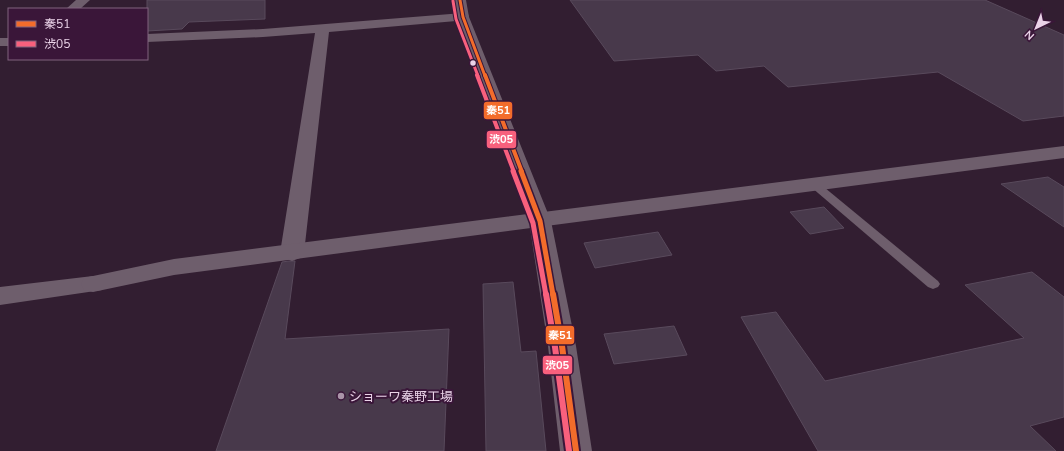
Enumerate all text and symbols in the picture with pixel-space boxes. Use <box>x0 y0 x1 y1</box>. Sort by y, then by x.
legend <box>8 8 148 60</box>
north arrow <box>1016 8 1056 48</box>
text: 秦51 <box>44 16 70 32</box>
text: N <box>1021 27 1038 43</box>
text: 渋05 <box>44 36 70 52</box>
unlabelled marker <box>468 58 478 68</box>
line badge: 秦51 <box>483 101 513 120</box>
text: 秦51 <box>486 103 510 118</box>
line badge: 渋05 <box>486 130 517 149</box>
text: 渋05 <box>489 132 513 147</box>
line badge: 秦51 <box>545 325 575 345</box>
text: 秦51 <box>548 328 572 343</box>
line badge: 渋05 <box>542 355 573 375</box>
text: 渋05 <box>545 358 569 373</box>
place label: ショーワ秦野工場 <box>349 388 453 406</box>
marker: ショーワ秦野工場 <box>336 391 346 401</box>

